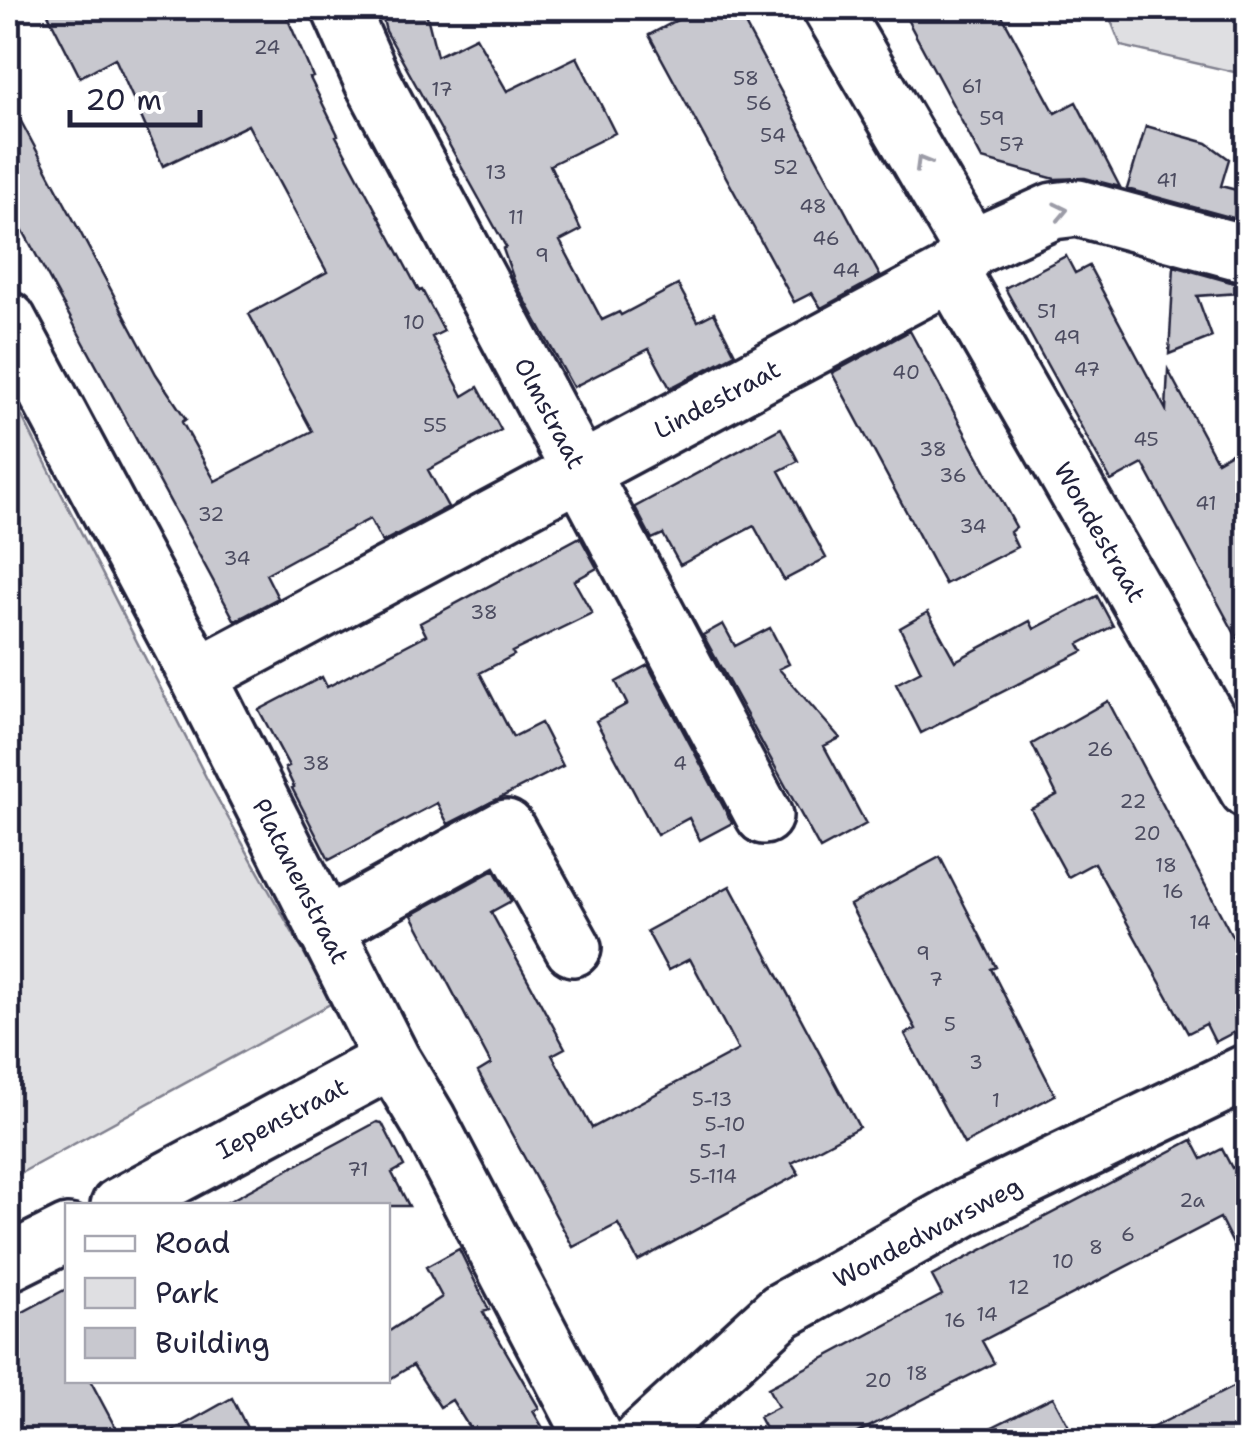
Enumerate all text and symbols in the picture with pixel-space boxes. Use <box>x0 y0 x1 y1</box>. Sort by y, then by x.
house number: 24 <box>254 34 280 60</box>
scale bar <box>70 65 200 127</box>
house number: 58 <box>733 65 759 91</box>
house number: 61 <box>962 73 982 99</box>
house number: 17 <box>431 76 453 102</box>
text: 20 m <box>85 79 162 120</box>
house number: 56 <box>746 90 772 116</box>
house number: 59 <box>979 105 1005 131</box>
house number: 54 <box>760 122 786 148</box>
house number: 57 <box>999 131 1025 157</box>
house number: 52 <box>773 154 799 180</box>
one-way arrow <box>915 156 934 174</box>
house number: 13 <box>485 159 507 185</box>
house number: 41 <box>1156 167 1178 193</box>
house number: 48 <box>799 193 827 219</box>
one-way arrow <box>1052 202 1069 223</box>
house number: 11 <box>508 204 524 230</box>
house number: 46 <box>812 225 840 251</box>
house number: 9 <box>535 242 549 268</box>
house number: 44 <box>832 257 860 283</box>
house number: 51 <box>1037 298 1057 324</box>
house number: 10 <box>403 309 425 335</box>
house number: 49 <box>1053 324 1081 350</box>
street label: Olmstraat <box>506 351 594 475</box>
street label: Lindestraat <box>648 351 786 447</box>
house number: 47 <box>1074 356 1100 382</box>
house number: 40 <box>892 359 920 385</box>
house number: 55 <box>423 412 447 438</box>
house number: 45 <box>1133 426 1159 452</box>
house number: 38 <box>919 436 947 462</box>
street label: Wondestraat <box>1046 455 1154 609</box>
house number: 36 <box>939 462 967 488</box>
house number: 41 <box>1195 490 1217 516</box>
house number: 32 <box>198 501 224 527</box>
house number: 34 <box>959 513 987 539</box>
house number: 34 <box>223 545 251 571</box>
house number: 38 <box>470 599 498 625</box>
house number: 26 <box>1086 736 1114 762</box>
house number: 38 <box>302 750 330 776</box>
house number: 4 <box>673 750 687 776</box>
house number: 22 <box>1120 788 1147 814</box>
street label: Platanenstraat <box>245 792 357 970</box>
house number: 20 <box>1133 820 1161 846</box>
house number: 18 <box>1155 852 1177 878</box>
house number: 16 <box>1162 878 1184 904</box>
house number: 14 <box>1189 909 1211 935</box>
house number: 9 <box>916 940 930 966</box>
house number: 7 <box>929 966 943 992</box>
house number: 5 <box>944 1011 956 1037</box>
house number: 3 <box>969 1049 983 1075</box>
street label: Iepenstraat <box>210 1069 354 1167</box>
house number: 5-13 <box>692 1086 732 1112</box>
house number: 1 <box>992 1087 1000 1113</box>
house number: 5-10 <box>705 1111 745 1137</box>
house number: 5-1 <box>699 1138 727 1164</box>
house number: 71 <box>347 1156 369 1182</box>
house number: 5-114 <box>689 1163 737 1189</box>
street label: Wondedwarsweg <box>827 1168 1027 1296</box>
house number: 2a <box>1179 1187 1205 1213</box>
legend <box>65 1203 390 1383</box>
house number: 6 <box>1121 1221 1135 1247</box>
text: Road <box>155 1222 230 1263</box>
house number: 8 <box>1089 1234 1103 1260</box>
house number: 10 <box>1052 1248 1074 1274</box>
text: Park <box>155 1272 219 1313</box>
house number: 12 <box>1008 1274 1030 1300</box>
house number: 14 <box>976 1301 998 1327</box>
house number: 16 <box>944 1307 966 1333</box>
text: Building <box>155 1322 270 1363</box>
house number: 18 <box>906 1360 928 1386</box>
house number: 20 <box>864 1367 892 1393</box>

